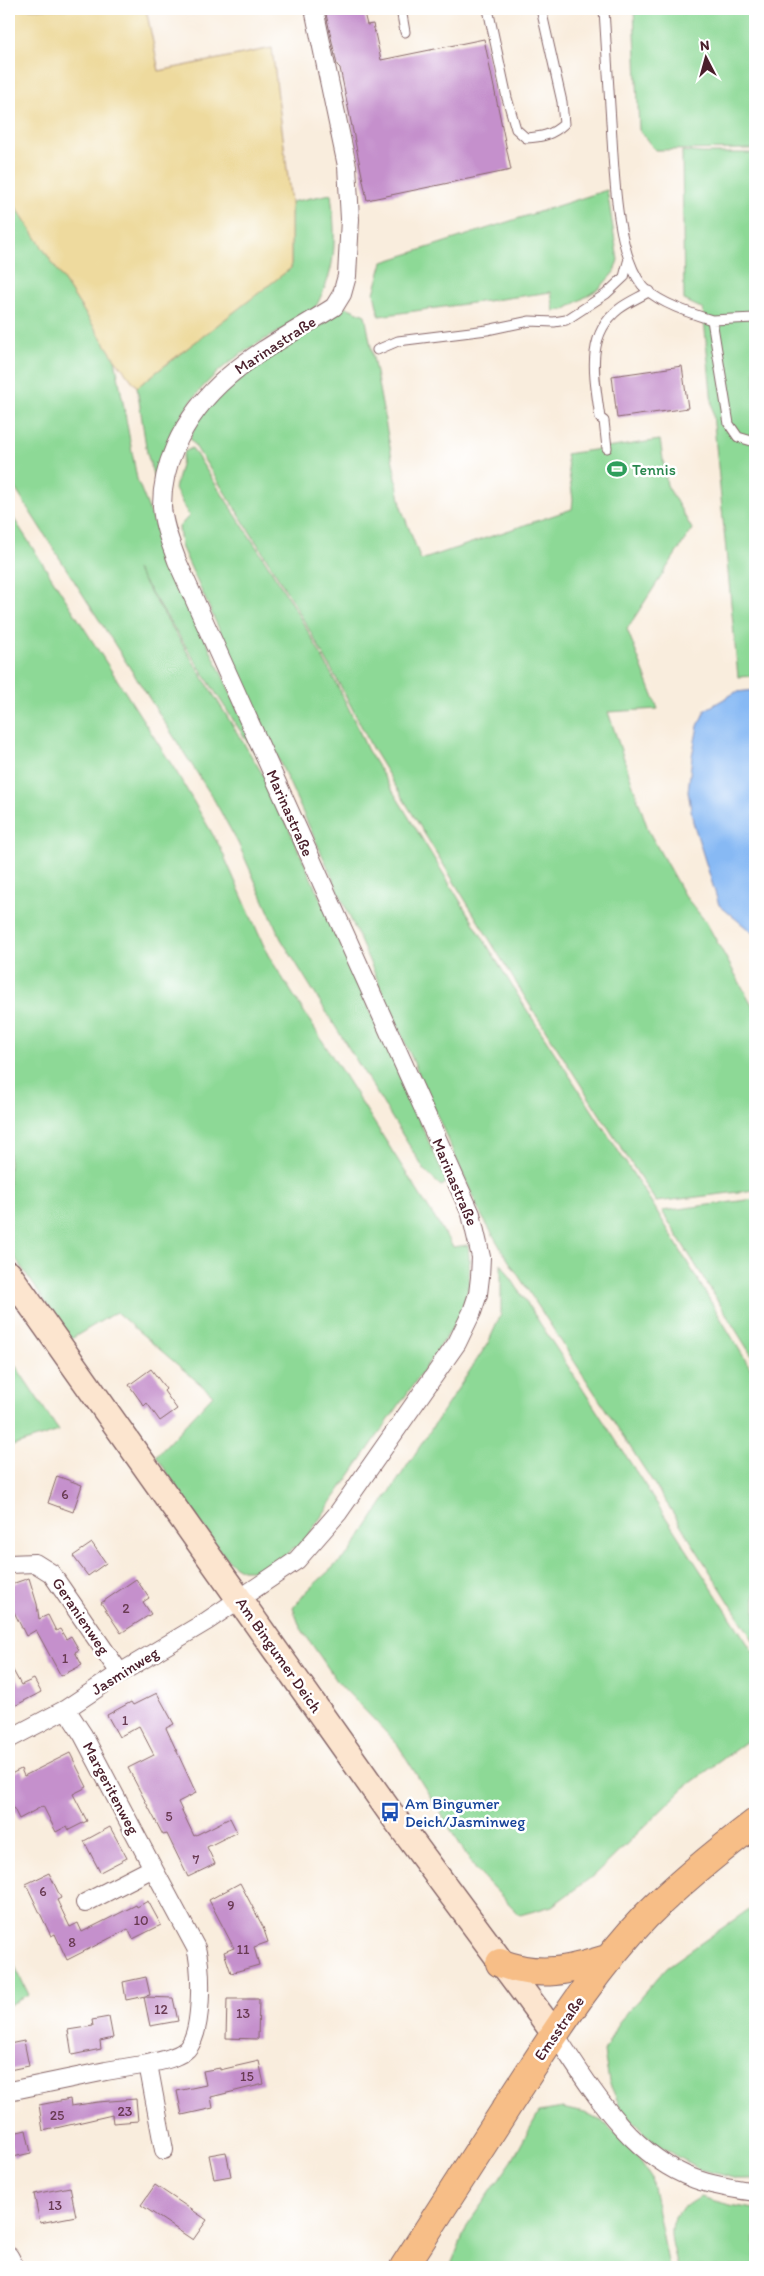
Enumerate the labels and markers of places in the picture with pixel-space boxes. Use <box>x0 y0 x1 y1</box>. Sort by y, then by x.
sports icon: Tennis <box>606 458 628 480</box>
place label: Tennis <box>632 460 676 479</box>
place label: Am Bingumer Deich/Jasminweg <box>405 1794 526 1831</box>
bus stop icon: Am Bingumer Deich/Jasminweg <box>379 1801 401 1823</box>

